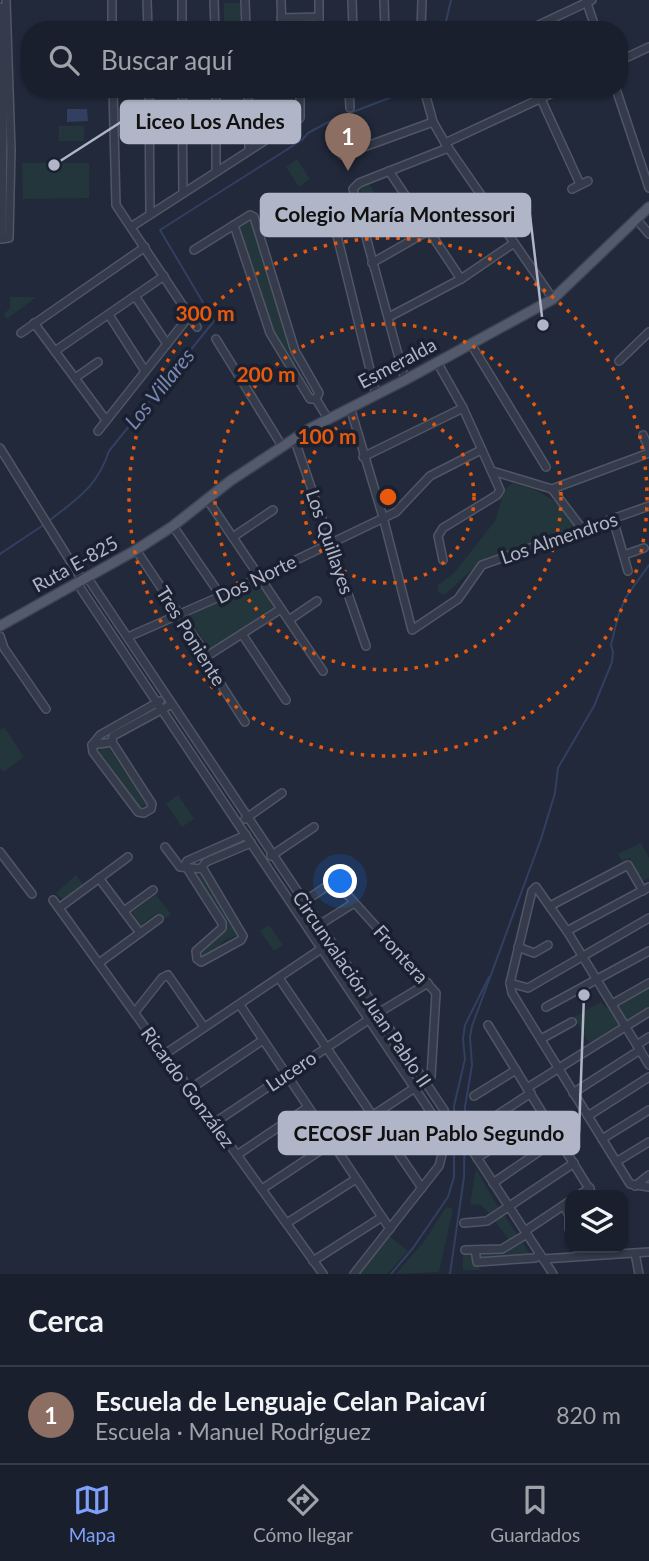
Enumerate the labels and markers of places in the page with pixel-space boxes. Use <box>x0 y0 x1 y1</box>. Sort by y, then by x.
callout: Liceo Los Andes <box>121 101 300 143</box>
pin: 1 <box>325 113 371 171</box>
callout: Colegio María Montessori <box>261 194 530 236</box>
centre of rings <box>376 485 400 509</box>
callout: CECOSF Juan Pablo Segundo <box>279 1112 579 1154</box>

